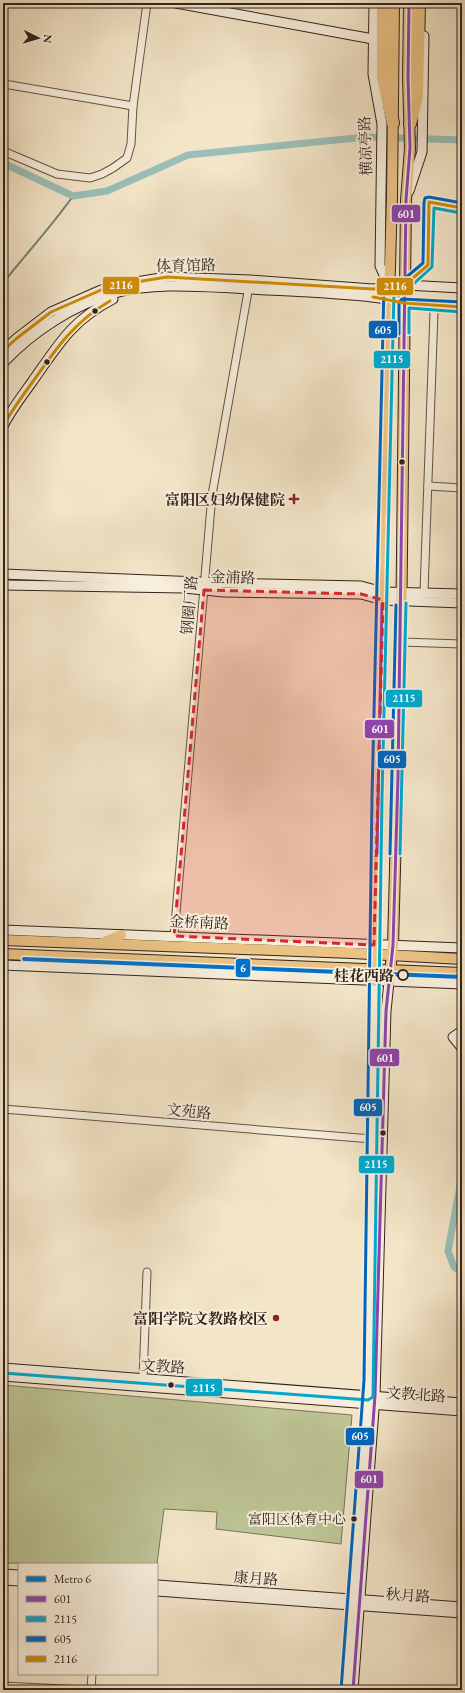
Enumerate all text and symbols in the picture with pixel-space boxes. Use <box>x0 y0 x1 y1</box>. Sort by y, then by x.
north arrow <box>18 18 58 58</box>
text: N <box>41 34 55 44</box>
street label: 横凉亭路 <box>354 116 376 176</box>
line badge: 601 <box>391 204 421 223</box>
text: 601 <box>397 207 415 221</box>
street label: 体育馆路 <box>156 255 216 275</box>
line badge: 2116 <box>102 276 140 295</box>
line badge: 2116 <box>376 277 414 296</box>
text: 2116 <box>109 278 133 292</box>
text: 2116 <box>383 279 407 293</box>
unlabelled marker <box>90 306 100 316</box>
line badge: 605 <box>368 320 398 339</box>
text: 605 <box>374 323 392 337</box>
line badge: 2115 <box>373 350 411 369</box>
text: 2115 <box>380 352 404 366</box>
unlabelled marker <box>42 357 52 367</box>
unlabelled marker <box>397 457 407 467</box>
place label: 富阳区妇幼保健院 <box>165 490 285 509</box>
marker: 富阳区妇幼保健院 <box>288 493 300 505</box>
street label: 金浦路 <box>210 567 256 587</box>
street label: 钢圈厂路 <box>177 574 201 636</box>
line badge: 2115 <box>385 689 423 708</box>
text: 2115 <box>392 691 416 705</box>
line badge: 601 <box>364 719 395 739</box>
text: 601 <box>371 722 389 736</box>
line badge: 605 <box>377 750 407 769</box>
text: 605 <box>383 752 401 766</box>
street label: 金桥南路 <box>169 911 229 933</box>
line badge: 6 <box>235 958 251 978</box>
text: 6 <box>240 961 246 975</box>
place label: 桂花西路 <box>334 966 394 985</box>
marker: 桂花西路 <box>397 969 409 981</box>
line badge: 601 <box>369 1048 400 1067</box>
text: 601 <box>376 1051 394 1065</box>
line badge: 605 <box>353 1098 383 1117</box>
street label: 文苑路 <box>166 1100 212 1122</box>
text: 605 <box>359 1100 377 1114</box>
unlabelled marker <box>378 1128 388 1138</box>
line badge: 2115 <box>358 1155 395 1174</box>
text: 2115 <box>364 1157 388 1171</box>
place label: 富阳学院文教路校区 <box>133 1309 268 1328</box>
marker: 富阳学院文教路校区 <box>271 1313 281 1323</box>
street label: 文教路 <box>140 1355 186 1377</box>
line badge: 2115 <box>185 1378 223 1397</box>
unlabelled marker <box>166 1380 176 1390</box>
text: 2115 <box>192 1381 216 1395</box>
street label: 文教北路 <box>385 1382 447 1406</box>
line badge: 605 <box>345 1427 375 1446</box>
text: 605 <box>351 1429 369 1443</box>
line badge: 601 <box>354 1470 384 1489</box>
text: 601 <box>360 1472 378 1486</box>
place label: 富阳区体育中心 <box>248 1510 346 1528</box>
marker: 富阳区体育中心 <box>349 1514 359 1524</box>
legend <box>18 1563 158 1675</box>
street label: 康月路 <box>233 1567 279 1589</box>
text: Metro 6 <box>54 1571 91 1587</box>
street label: 秋月路 <box>385 1584 431 1606</box>
text: 601 <box>54 1591 72 1607</box>
text: 2115 <box>54 1611 77 1627</box>
text: 605 <box>54 1631 72 1647</box>
text: 2116 <box>54 1651 77 1667</box>

